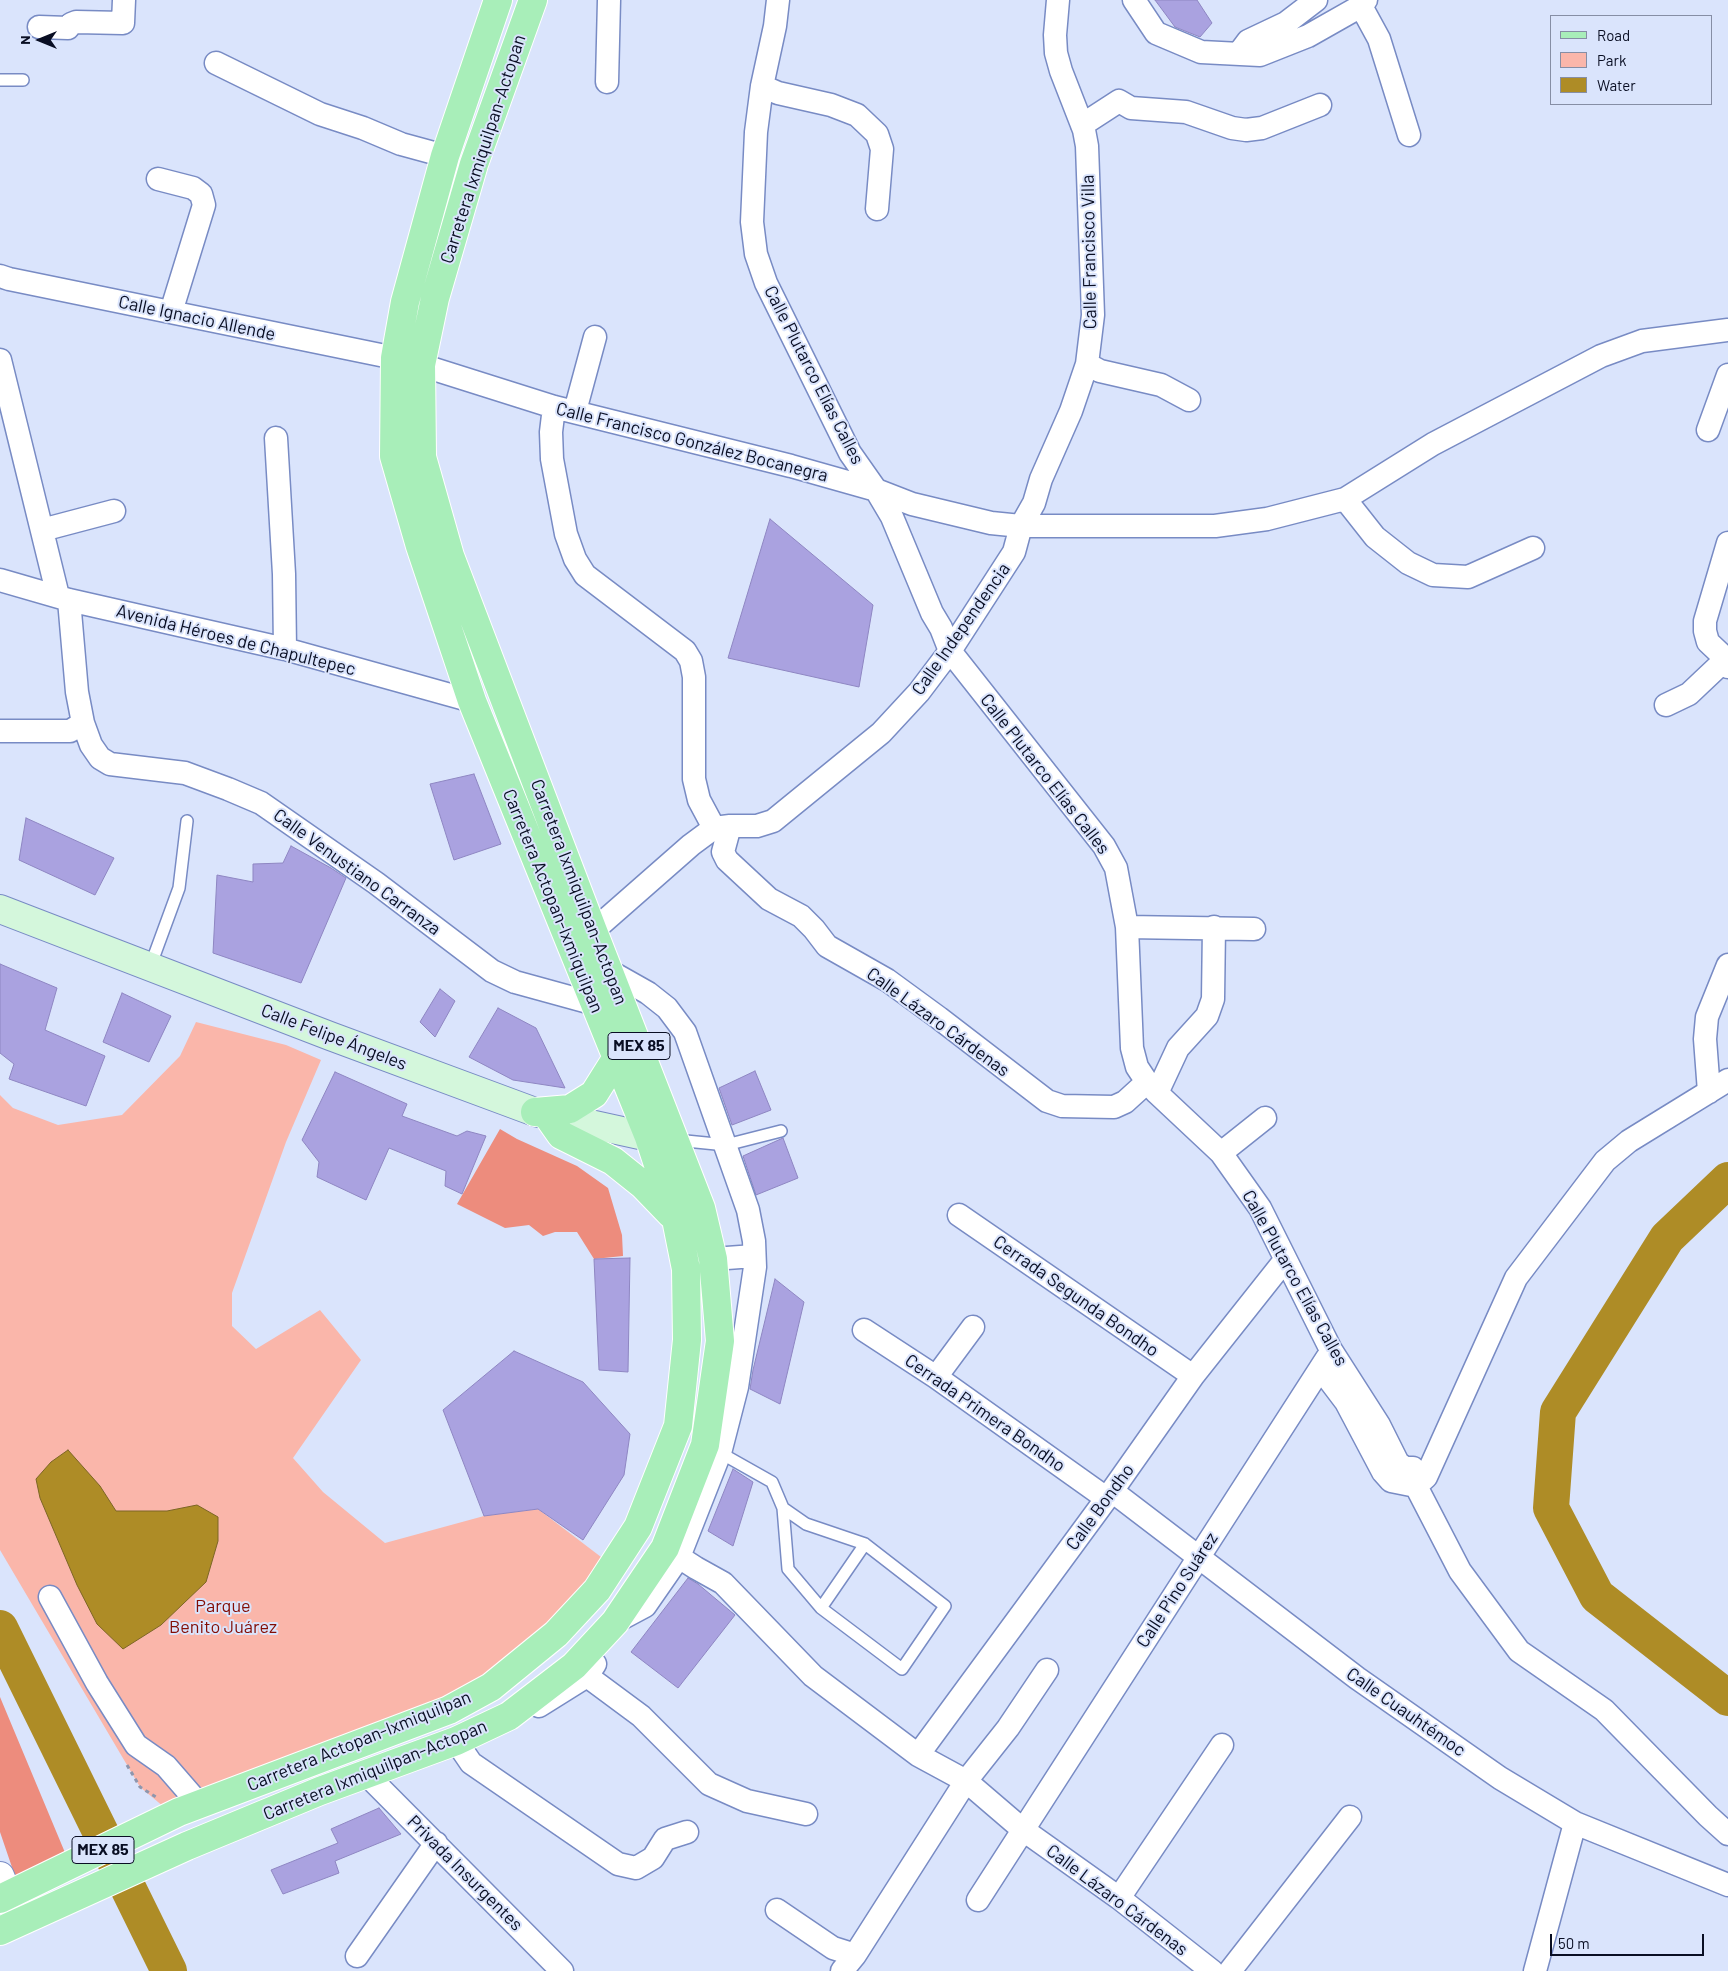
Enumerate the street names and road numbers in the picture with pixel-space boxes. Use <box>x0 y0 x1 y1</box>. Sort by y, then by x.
street label: Carretera Ixmiquilpan-Actopan <box>436 32 530 266</box>
street label: Calle Francisco Villa <box>1077 174 1101 330</box>
street label: Calle Plutarco Elías Calles <box>760 282 868 468</box>
street label: Calle Ignacio Allende <box>117 291 277 345</box>
street label: Calle Francisco González Bocanegra <box>554 398 830 486</box>
street label: Calle Independencia <box>907 559 1015 699</box>
street label: Avenida Héroes de Chapultepec <box>114 600 358 680</box>
street label: Calle Plutarco Elías Calles <box>976 690 1114 858</box>
street label: Carretera Ixmiquilpan-Actopan <box>526 776 632 1008</box>
street label: Carretera Actopan-Ixmiquilpan <box>498 786 608 1016</box>
street label: Calle Venustiano Carranza <box>269 804 445 940</box>
street label: Calle Lázaro Cárdenas <box>862 963 1014 1081</box>
street label: Calle Felipe Ángeles <box>258 999 410 1075</box>
road number: MEX 85 <box>608 1032 670 1060</box>
street label: Calle Plutarco Elías Calles <box>1238 1186 1352 1370</box>
street label: Cerrada Segunda Bondho <box>989 1231 1163 1361</box>
street label: Cerrada Primera Bondho <box>901 1349 1069 1477</box>
street label: Calle Bondho <box>1061 1460 1139 1554</box>
street label: Calle Pino Suárez <box>1132 1528 1222 1652</box>
street label: Calle Cuauhtémoc <box>1342 1663 1470 1761</box>
street label: Carretera Actopan-Ixmiquilpan <box>244 1686 474 1796</box>
street label: Carretera Ixmiquilpan-Actopan <box>260 1715 490 1825</box>
street label: Privada Insurgentes <box>403 1811 527 1935</box>
road number: MEX 85 <box>72 1836 134 1864</box>
street label: Calle Lázaro Cárdenas <box>1042 1840 1192 1960</box>

